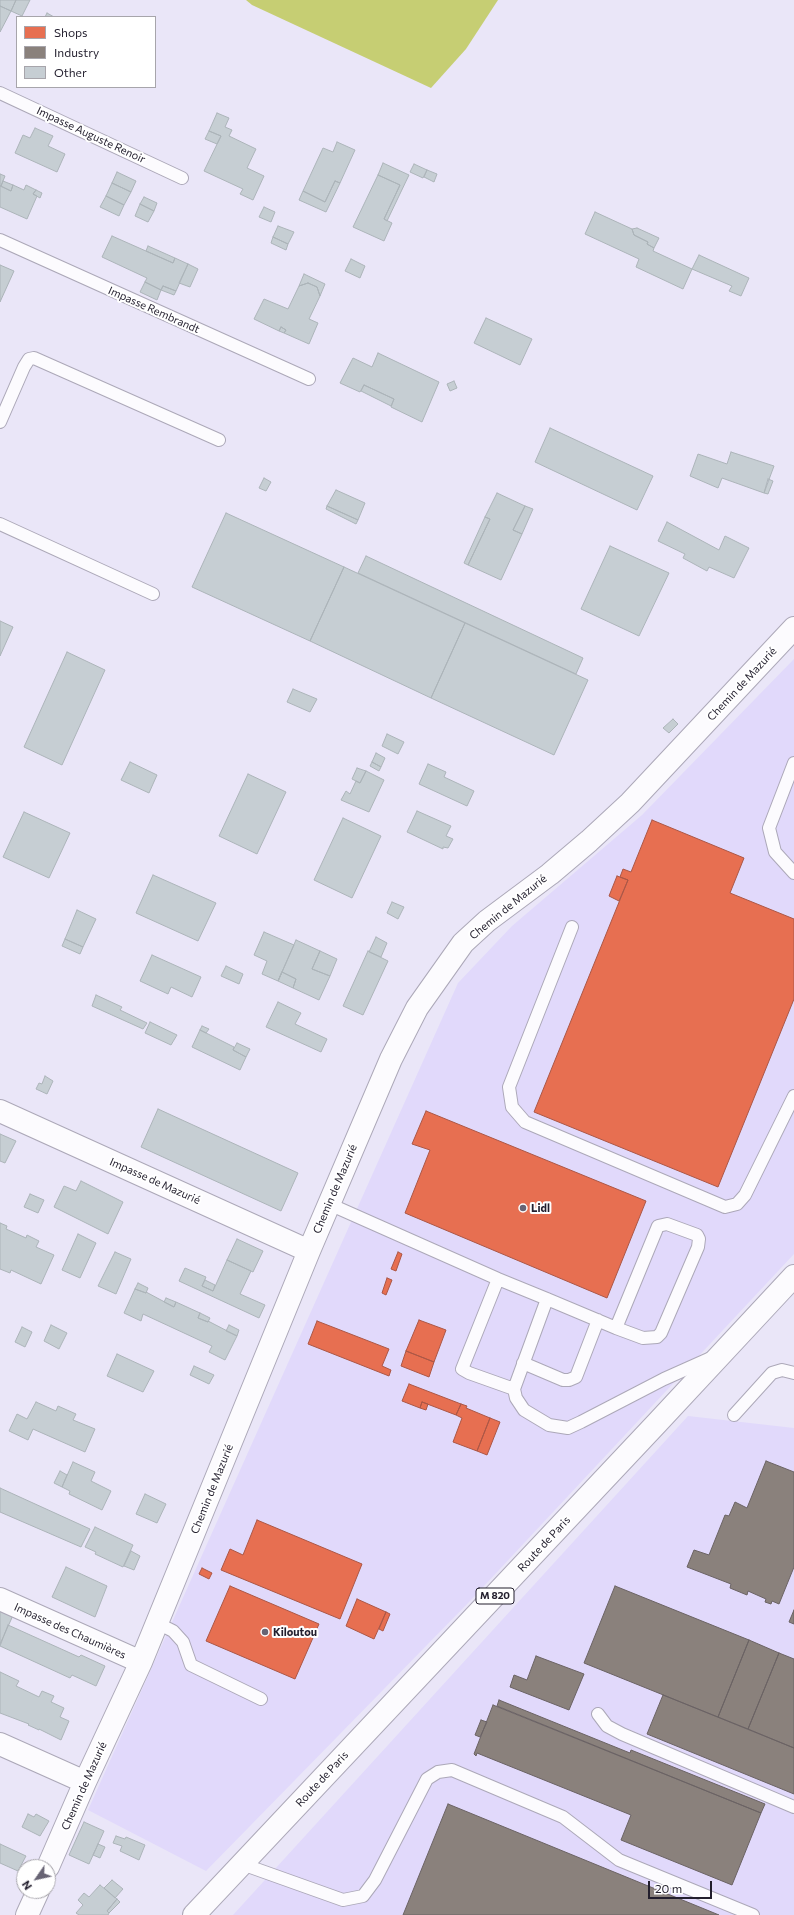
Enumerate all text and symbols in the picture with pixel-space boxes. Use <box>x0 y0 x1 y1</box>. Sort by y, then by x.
legend <box>16 16 156 88</box>
text: Shops <box>54 25 88 39</box>
text: Industry <box>54 45 99 59</box>
text: Other <box>54 65 87 79</box>
street label: Impasse Auguste Renoir <box>34 104 148 166</box>
street label: Impasse Rembrandt <box>106 284 202 336</box>
street label: Chemin de Mazurié <box>705 645 779 723</box>
street label: Chemin de Mazurié <box>467 872 549 942</box>
street label: Chemin de Mazurié <box>310 1142 360 1236</box>
street label: Impasse de Mazurié <box>108 1155 202 1207</box>
place label: Lidl <box>531 1201 550 1215</box>
marker: Lidl <box>518 1203 528 1213</box>
street label: Chemin de Mazurié <box>188 1442 236 1536</box>
street label: Route de Paris <box>515 1513 573 1575</box>
road number: M 820 <box>476 1588 514 1604</box>
street label: Impasse des Chaumières <box>12 1600 128 1662</box>
place label: Kiloutou <box>273 1625 317 1639</box>
marker: Kiloutou <box>260 1627 270 1637</box>
street label: Chemin de Mazurié <box>59 1740 109 1832</box>
street label: Route de Paris <box>293 1748 351 1810</box>
north arrow <box>16 1859 56 1899</box>
scale bar <box>650 1873 714 1899</box>
text: N <box>19 1878 34 1892</box>
text: 20 m <box>655 1881 682 1895</box>

